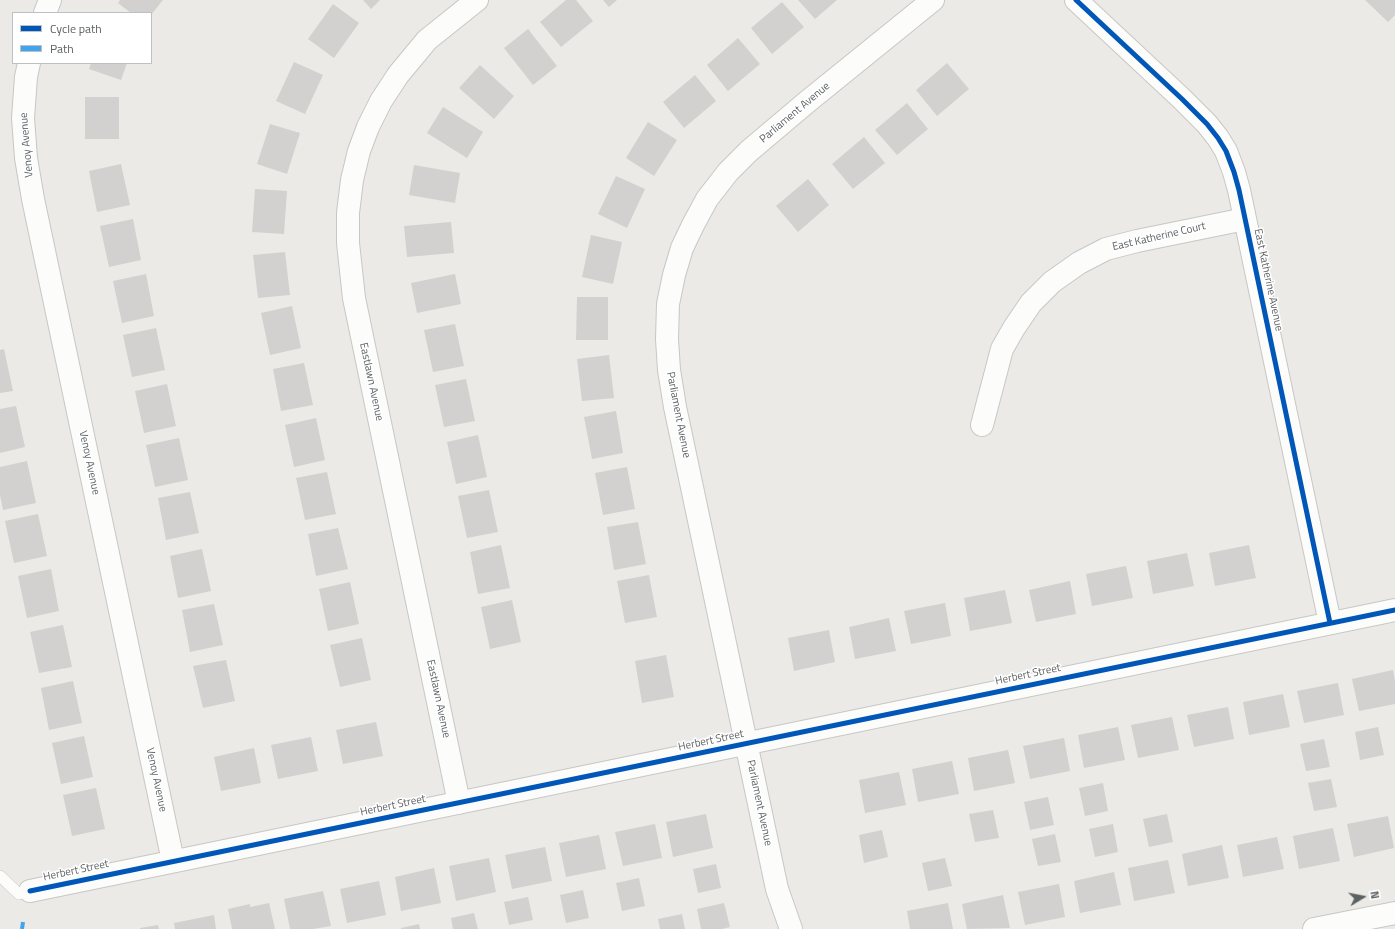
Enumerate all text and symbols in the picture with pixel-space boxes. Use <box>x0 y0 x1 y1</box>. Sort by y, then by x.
legend <box>12 12 152 64</box>
text: Cycle path <box>50 19 102 38</box>
text: Path <box>50 39 74 58</box>
street label: Parliament Avenue <box>757 80 833 146</box>
street label: Venoy Avenue <box>18 112 36 178</box>
street label: East Katherine Court <box>1111 220 1207 254</box>
street label: East Katherine Avenue <box>1251 227 1285 333</box>
street label: Eastlawn Avenue <box>356 342 386 422</box>
street label: Parliament Avenue <box>663 371 693 459</box>
street label: Venoy Avenue <box>76 430 102 496</box>
street label: Eastlawn Avenue <box>423 659 453 739</box>
street label: Herbert Street <box>994 662 1062 688</box>
street label: Herbert Street <box>677 728 745 754</box>
street label: Venoy Avenue <box>143 747 169 813</box>
street label: Parliament Avenue <box>743 759 775 847</box>
street label: Herbert Street <box>359 793 427 819</box>
street label: Herbert Street <box>42 858 110 884</box>
north arrow <box>1343 877 1383 917</box>
text: N <box>1366 890 1383 900</box>

